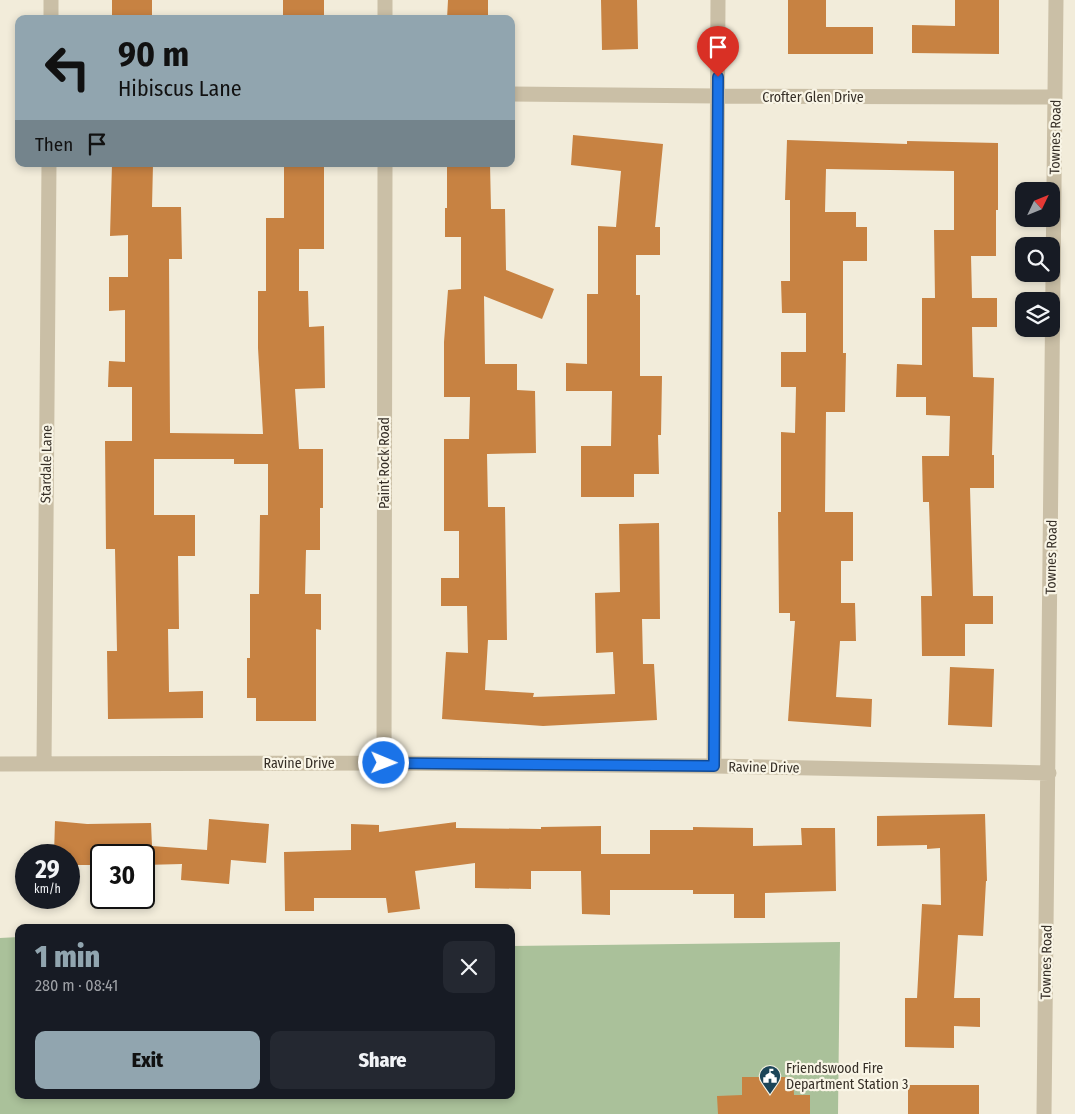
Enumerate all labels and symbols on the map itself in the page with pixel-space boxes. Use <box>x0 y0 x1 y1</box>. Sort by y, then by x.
pin <box>697 26 739 77</box>
street label: Crofter Glen Drive <box>762 89 864 106</box>
street label: Townes Road <box>1046 99 1065 175</box>
north arrow <box>1015 182 1060 228</box>
street label: Paint Rock Road <box>376 417 393 509</box>
street label: Stardale Lane <box>37 425 56 503</box>
street label: Townes Road <box>1042 519 1061 595</box>
position arrow <box>357 736 409 788</box>
street label: Ravine Drive <box>263 755 335 772</box>
street label: Ravine Drive <box>728 758 800 777</box>
speed limit sign: 30 <box>90 844 155 909</box>
street label: Townes Road <box>1037 924 1056 1000</box>
place label: Friendswood Fire Department Station 3 <box>786 1060 908 1093</box>
public building icon: Friendswood Fire Department Station 3 <box>758 1064 782 1095</box>

